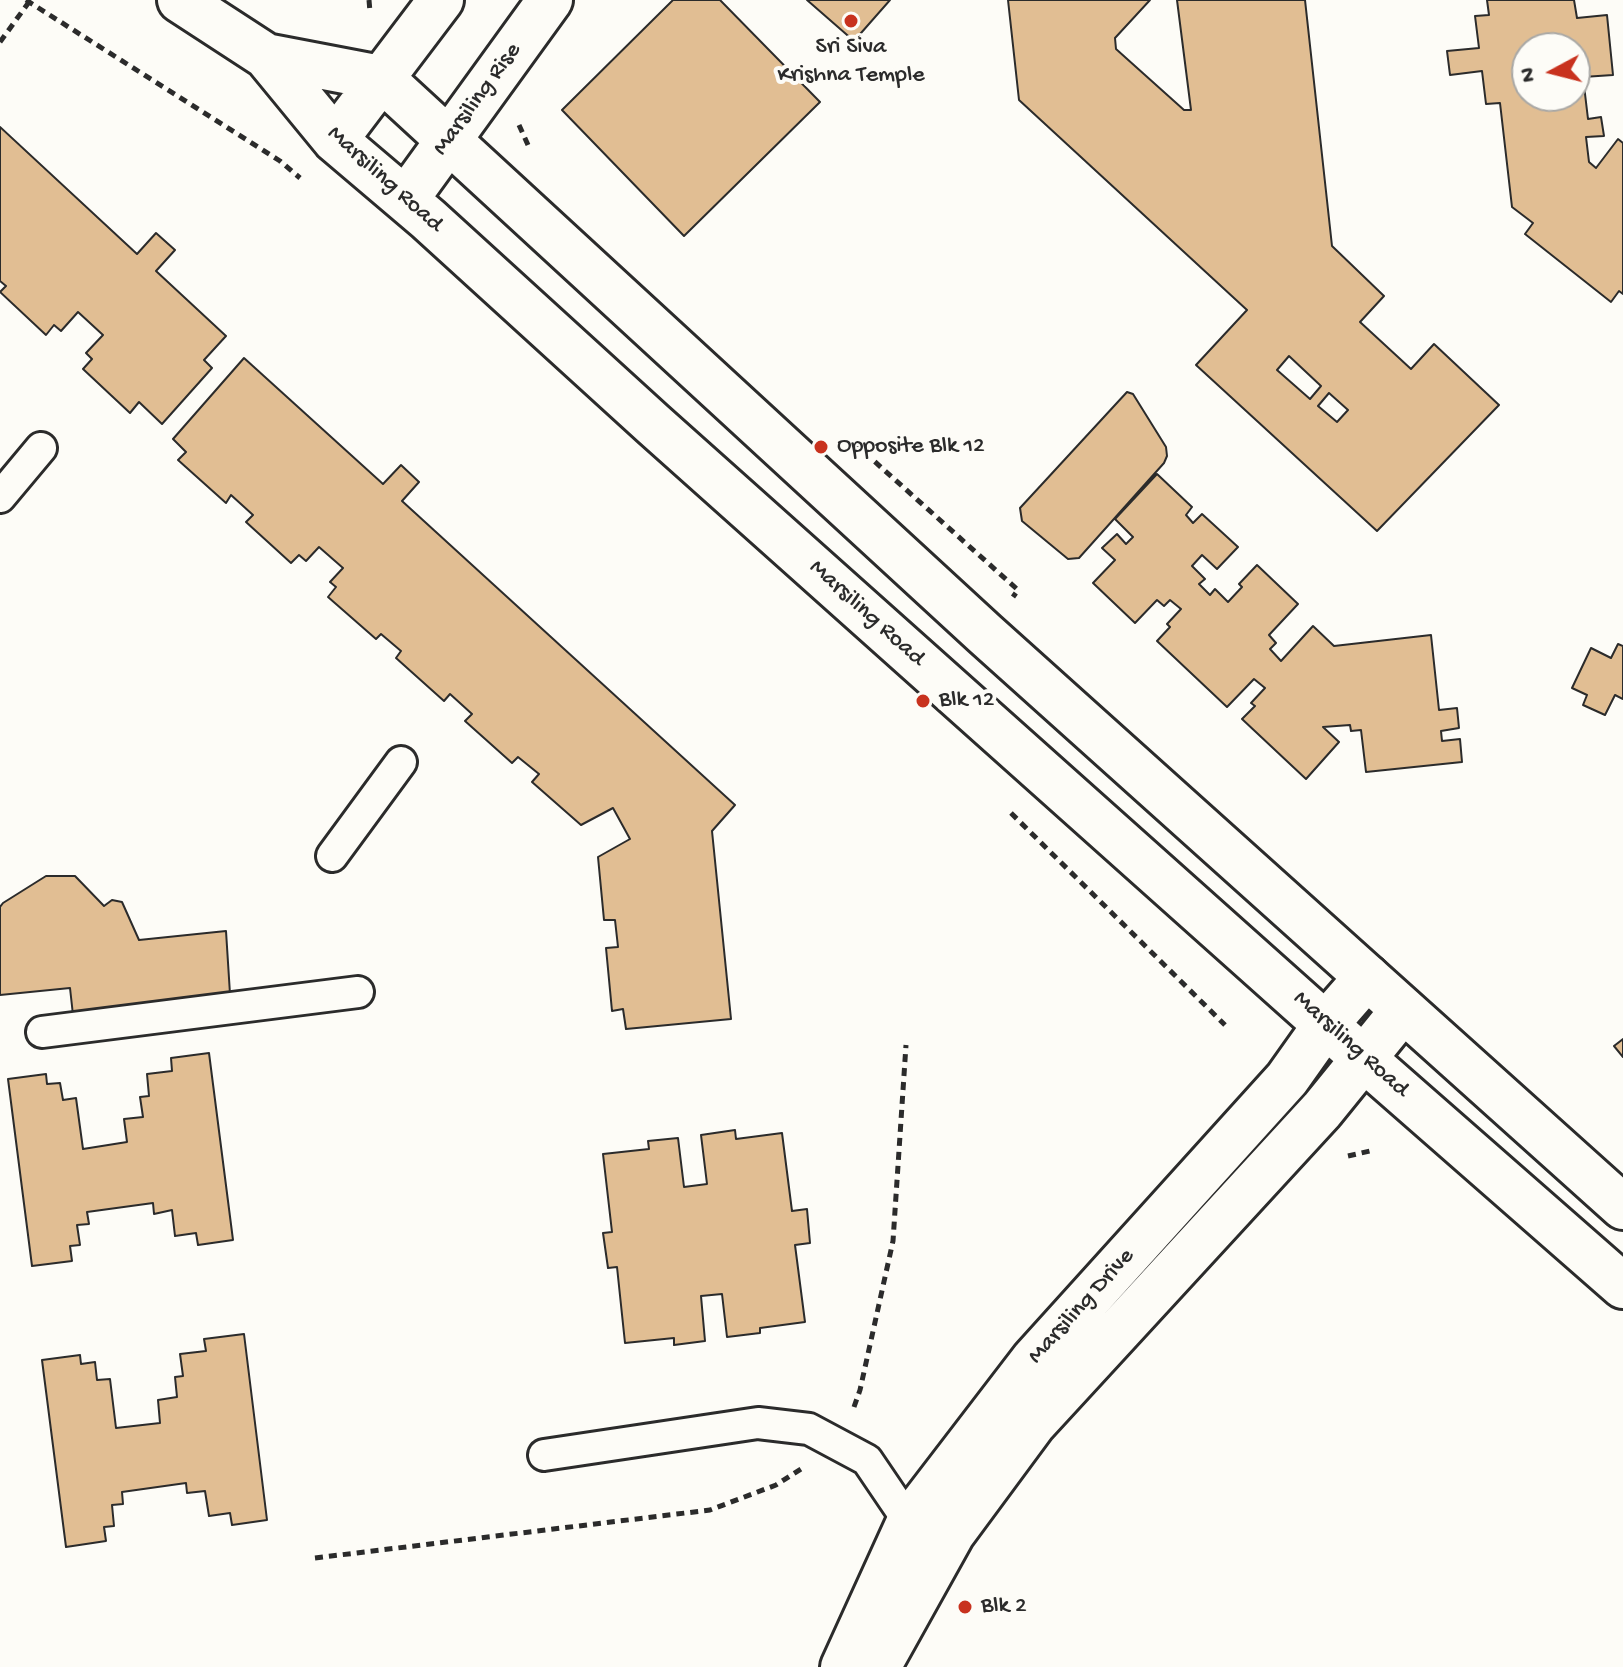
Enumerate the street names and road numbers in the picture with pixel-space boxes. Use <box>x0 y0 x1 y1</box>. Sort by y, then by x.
street label: Marsiling Rise <box>427 38 529 162</box>
street label: Marsiling Road <box>320 120 448 240</box>
street label: Marsiling Road <box>802 554 930 674</box>
street label: Marsiling Road <box>1286 985 1414 1105</box>
street label: Marsiling Drive <box>1022 1243 1142 1371</box>

